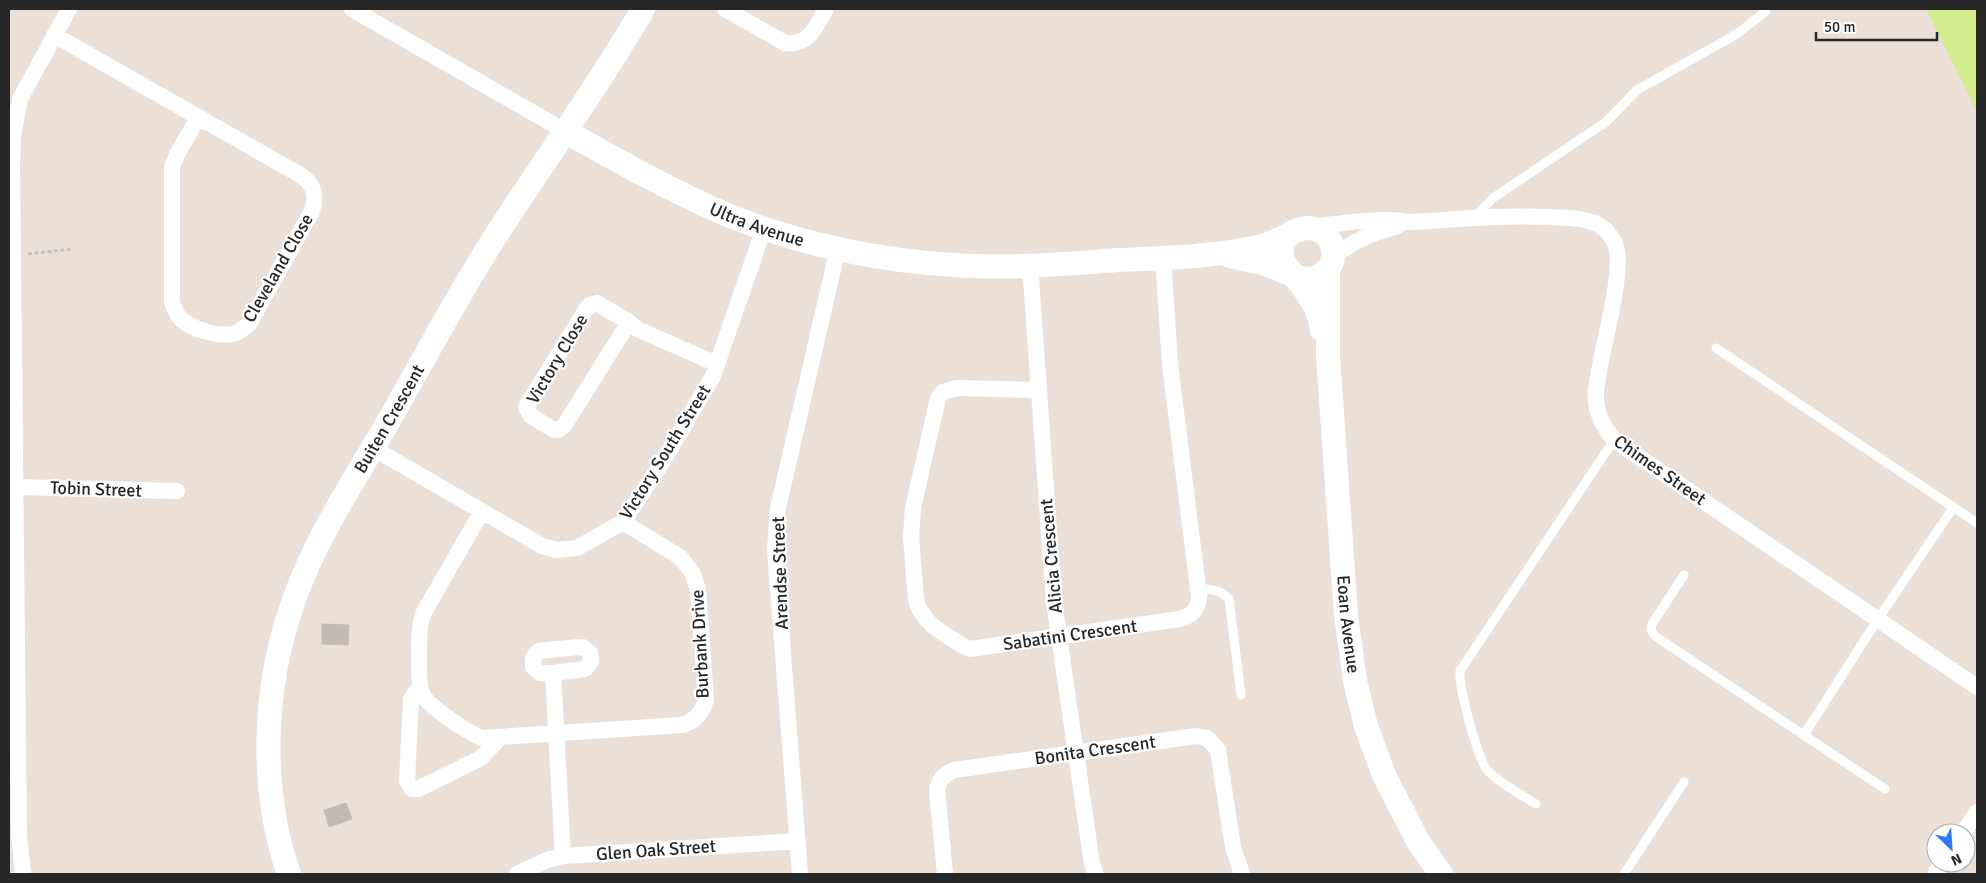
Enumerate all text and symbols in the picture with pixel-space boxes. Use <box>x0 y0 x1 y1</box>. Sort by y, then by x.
scale bar <box>1816 10 1937 42</box>
text: 50 m <box>1824 18 1855 36</box>
street label: Ultra Avenue <box>706 197 807 251</box>
street label: Cleveland Close <box>238 210 318 326</box>
street label: Victory Close <box>522 310 592 408</box>
street label: Buiten Crescent <box>349 361 429 477</box>
street label: Victory South Street <box>615 381 715 523</box>
street label: Chimes Street <box>1610 430 1710 510</box>
street label: Tobin Street <box>50 476 142 502</box>
street label: Alicia Crescent <box>1035 498 1067 614</box>
street label: Arendse Street <box>767 516 793 630</box>
street label: Eoan Avenue <box>1332 574 1365 675</box>
street label: Burbank Drive <box>686 589 714 699</box>
street label: Sabatini Crescent <box>1002 615 1138 655</box>
street label: Bonita Crescent <box>1033 731 1157 769</box>
north arrow <box>1926 823 1976 873</box>
street label: Glen Oak Street <box>595 835 717 865</box>
text: N <box>1948 850 1964 869</box>

